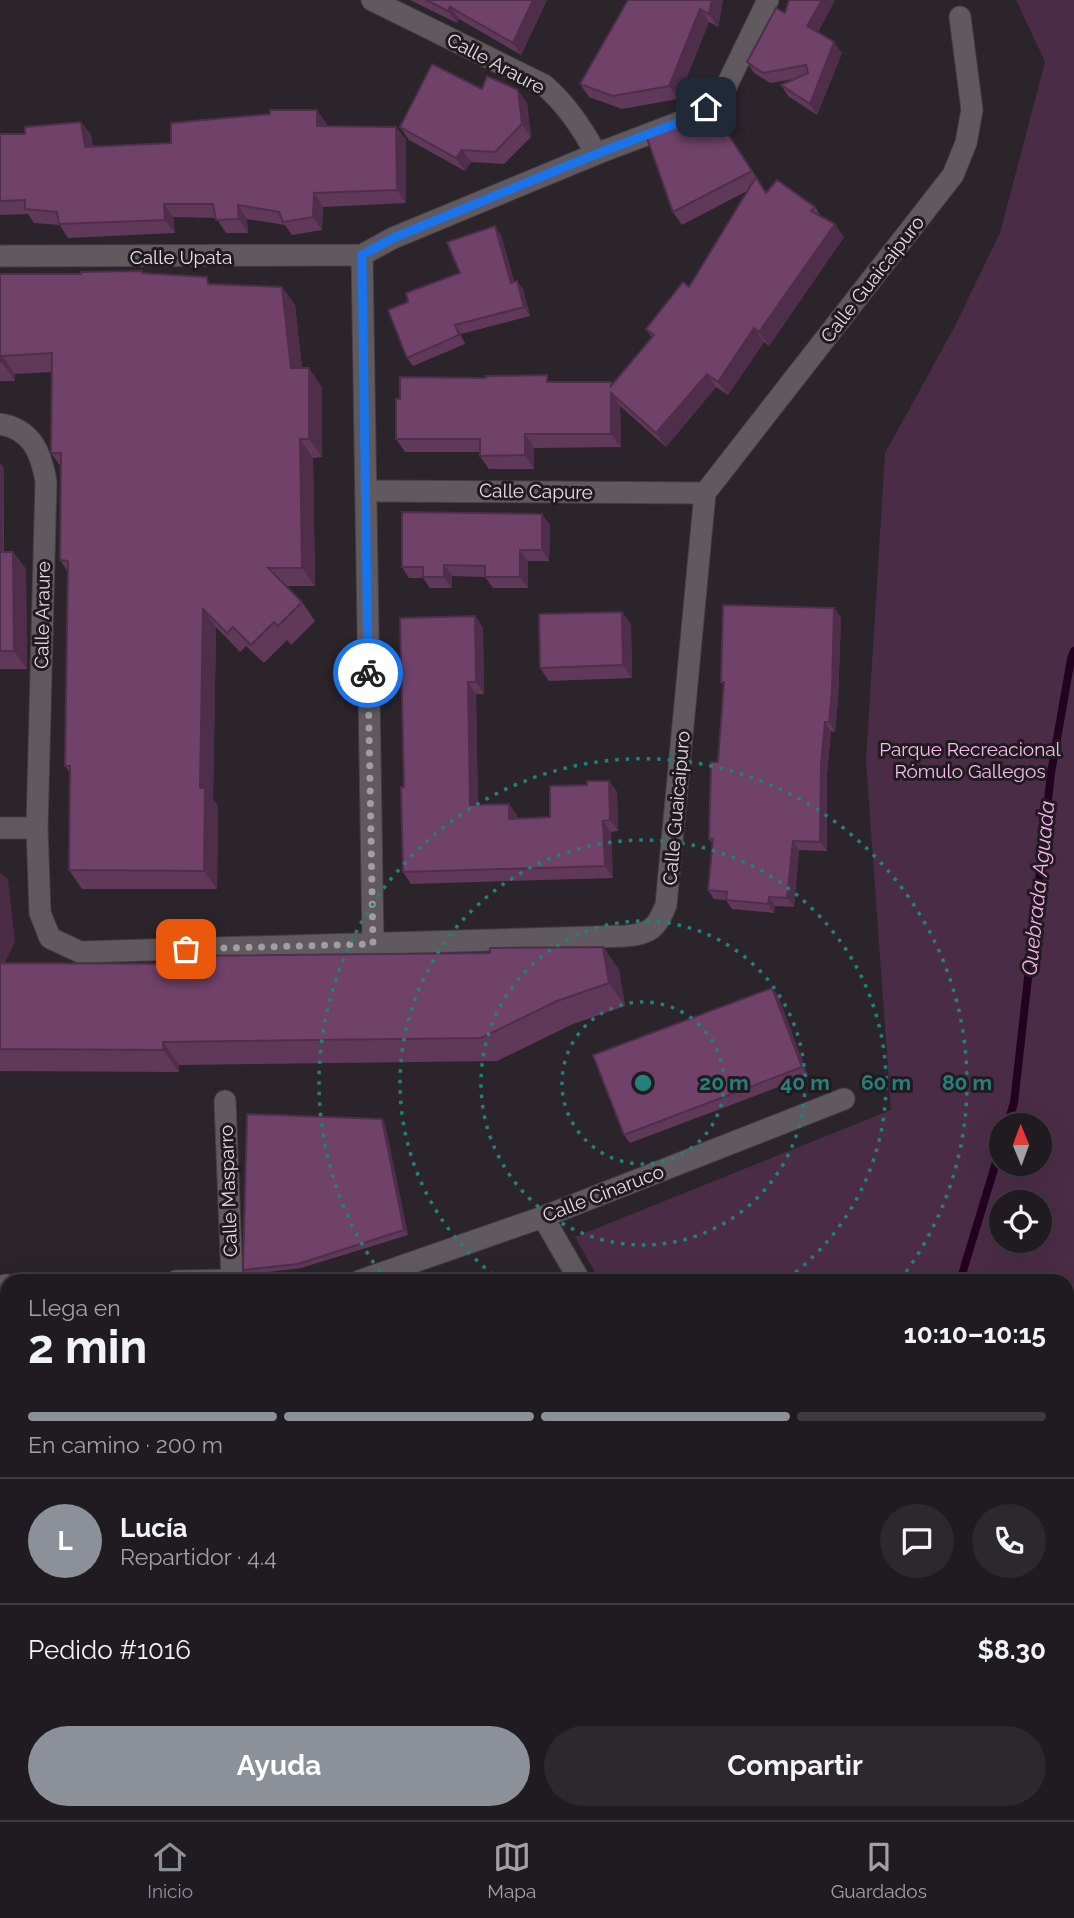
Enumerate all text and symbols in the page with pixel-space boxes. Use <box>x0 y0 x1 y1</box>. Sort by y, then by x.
street label: Calle Araure <box>443 28 549 98</box>
pin <box>676 77 736 137</box>
icon: home <box>687 88 725 126</box>
street label: Calle Guaicaipuro <box>816 211 928 347</box>
street label: Calle Upata <box>130 246 232 268</box>
street label: Calle Capure <box>479 479 593 503</box>
street label: Calle Araure <box>30 561 54 669</box>
courier <box>333 638 403 708</box>
icon: bike <box>349 654 387 692</box>
street label: Calle Guaicaipuro <box>658 730 694 886</box>
park label: Parque Recreacional Rómulo Gallegos <box>879 738 1062 782</box>
water label: Quebrada Aguada <box>1016 799 1060 977</box>
pin <box>156 919 216 979</box>
icon: bag <box>167 930 205 968</box>
text: 20 m <box>699 1070 749 1095</box>
text: 40 m <box>780 1070 830 1095</box>
text: 60 m <box>861 1070 911 1095</box>
text: 80 m <box>942 1070 992 1095</box>
centre of rings <box>631 1071 655 1095</box>
north arrow <box>989 1113 1052 1176</box>
map controls <box>989 1113 1052 1253</box>
street label: Calle Masparro <box>215 1125 241 1257</box>
street label: Calle Cinaruco <box>539 1160 667 1226</box>
button: locate <box>989 1190 1052 1253</box>
text: Llega en <box>28 1294 121 1321</box>
text: 10:10–10:15 <box>904 1319 1046 1349</box>
text: 2 min <box>28 1320 147 1374</box>
text: En camino · 200 m <box>28 1431 223 1458</box>
button: chat <box>880 1504 954 1578</box>
button: phone <box>972 1504 1046 1578</box>
text: Lucía <box>120 1513 187 1543</box>
text: L <box>57 1526 73 1556</box>
text: Repartidor · 4.4 <box>120 1543 277 1570</box>
text: Pedido #1016 <box>28 1635 191 1665</box>
text: $8.30 <box>977 1635 1046 1665</box>
button: Ayuda <box>28 1726 530 1806</box>
button: Compartir <box>544 1726 1046 1806</box>
tab: Inicio <box>147 1838 193 1902</box>
tab: Mapa <box>487 1838 536 1902</box>
tab: Guardados <box>831 1838 927 1902</box>

